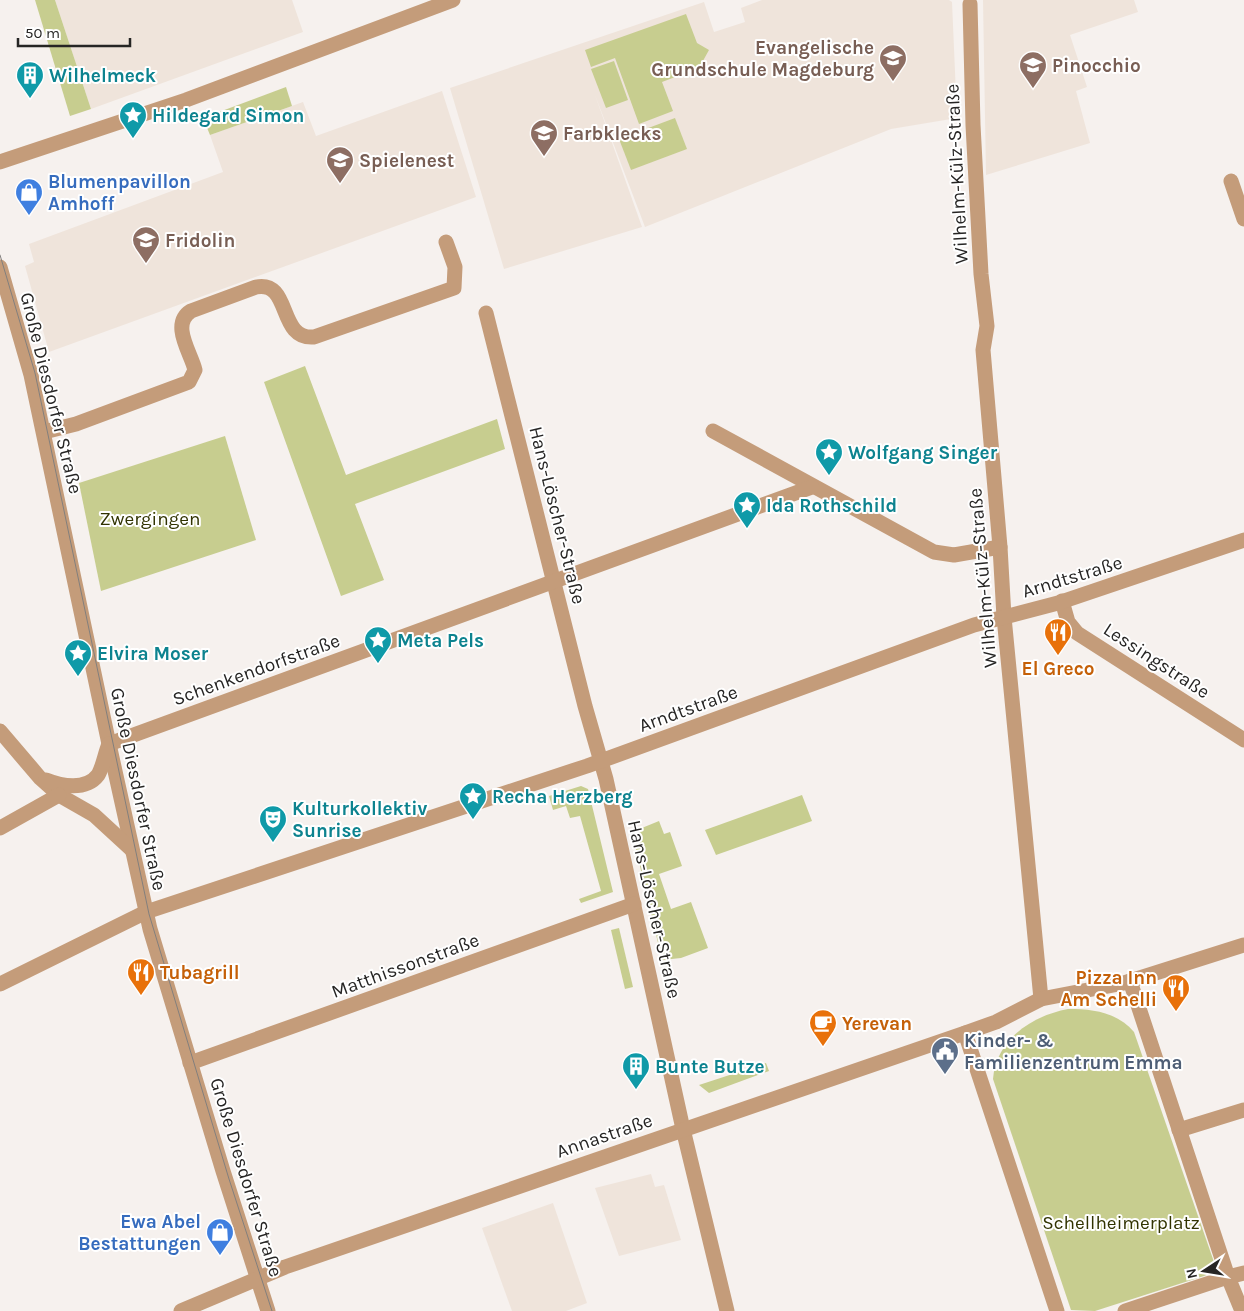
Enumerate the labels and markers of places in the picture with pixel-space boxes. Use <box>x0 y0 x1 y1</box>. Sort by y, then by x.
place label: Evangelische Grundschule Magdeburg <box>651 37 874 81</box>
school or university icon: Evangelische Grundschule Magdeburg <box>878 43 908 82</box>
school or university icon: Pinocchio <box>1018 50 1048 89</box>
place label: Pinocchio <box>1052 55 1141 77</box>
building icon: Wilhelmeck <box>15 60 45 99</box>
place label: Wilhelmeck <box>49 65 156 87</box>
place icon: Hildegard Simon <box>118 100 148 139</box>
place label: Hildegard Simon <box>152 105 304 127</box>
school or university icon: Farbklecks <box>529 118 559 157</box>
place label: Farbklecks <box>563 123 662 145</box>
school or university icon: Spielenest <box>325 145 355 184</box>
place label: Spielenest <box>359 150 454 172</box>
place label: Blumenpavillon Amhoff <box>48 171 191 215</box>
shop icon: Blumenpavillon Amhoff <box>14 177 44 216</box>
school or university icon: Fridolin <box>131 225 161 264</box>
place label: Fridolin <box>165 230 235 252</box>
place icon: Wolfgang Singer <box>814 437 844 476</box>
place label: Wolfgang Singer <box>848 442 998 464</box>
place icon: Ida Rothschild <box>732 490 762 529</box>
place label: Ida Rothschild <box>766 495 897 517</box>
restaurant icon: El Greco <box>1043 617 1073 656</box>
place icon: Meta Pels <box>363 625 393 664</box>
place label: Meta Pels <box>397 630 484 652</box>
place icon: Elvira Moser <box>63 638 93 677</box>
place label: Elvira Moser <box>97 643 209 665</box>
place label: El Greco <box>1022 658 1094 680</box>
place icon: Recha Herzberg <box>458 781 488 820</box>
place label: Recha Herzberg <box>492 786 633 808</box>
place label: Kulturkollektiv Sunrise <box>292 798 428 842</box>
theatre icon: Kulturkollektiv Sunrise <box>258 804 288 843</box>
restaurant icon: Tubagrill <box>126 957 156 996</box>
place label: Tubagrill <box>160 962 240 984</box>
place label: Pizza Inn Am Schelli <box>1060 967 1157 1011</box>
restaurant icon: Pizza Inn Am Schelli <box>1161 973 1191 1012</box>
cafe icon: Yerevan <box>808 1008 838 1047</box>
place label: Yerevan <box>842 1013 912 1035</box>
place label: Kinder- & Familienzentrum Emma <box>964 1030 1183 1074</box>
public building icon: Kinder- & Familienzentrum Emma <box>930 1036 960 1075</box>
building icon: Bunte Butze <box>621 1051 651 1090</box>
place label: Bunte Butze <box>655 1056 765 1078</box>
place label: Ewa Abel Bestattungen <box>78 1211 201 1255</box>
shop icon: Ewa Abel Bestattungen <box>205 1217 235 1256</box>

